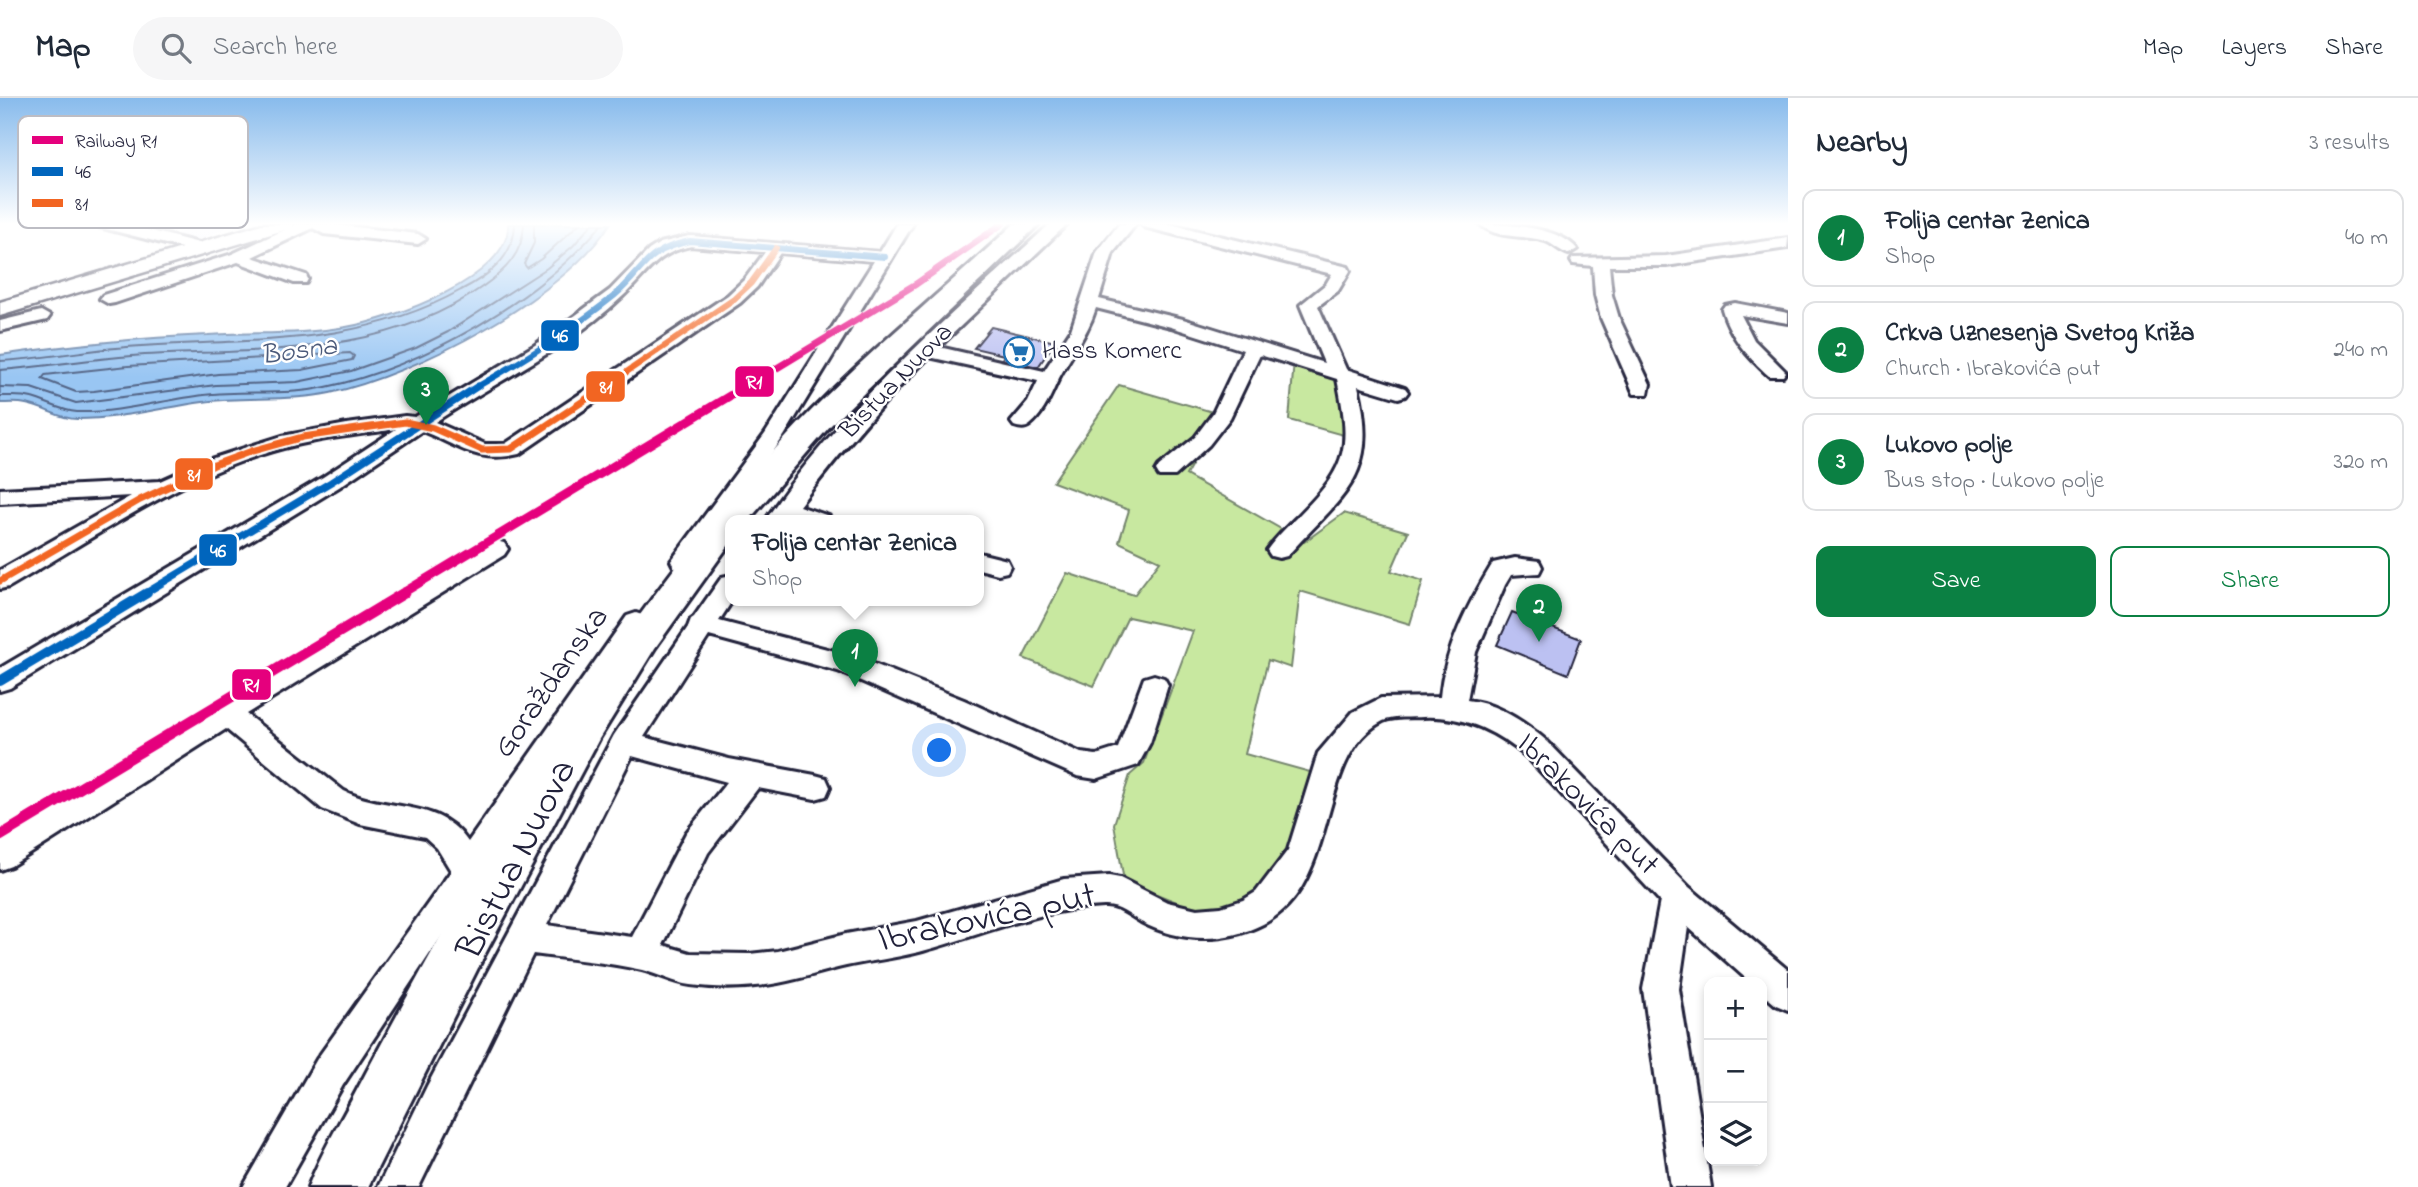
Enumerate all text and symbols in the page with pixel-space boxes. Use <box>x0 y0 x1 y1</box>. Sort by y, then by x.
search box <box>133 17 623 80</box>
text: Map <box>35 24 91 72</box>
icon: search <box>157 29 195 67</box>
text: Search here <box>213 29 337 67</box>
text: Map <box>2143 31 2183 66</box>
text: Layers <box>2221 31 2287 66</box>
text: Share <box>2325 31 2383 66</box>
legend <box>18 116 248 228</box>
text: Nearby <box>1816 122 1908 166</box>
text: 3 results <box>2309 127 2390 160</box>
text: Railway R1 <box>75 129 157 157</box>
text: 46 <box>75 160 91 187</box>
text: 81 <box>75 192 88 219</box>
text: Folija centar Zenica <box>1885 203 2090 241</box>
text: 1 <box>1837 222 1845 255</box>
text: 40 m <box>2345 222 2388 255</box>
text: Shop <box>1885 241 1935 274</box>
street label: Bistua Nuova <box>831 315 963 450</box>
text: Crkva Uznesenja Svetog Križa <box>1885 315 2194 353</box>
line badge: 46 <box>540 319 580 352</box>
text: 46 <box>552 324 569 351</box>
water label: Bosna <box>258 326 341 378</box>
place label: Hass Komerc <box>1042 333 1182 371</box>
text: 2 <box>1835 334 1847 367</box>
text: 240 m <box>2334 334 2388 367</box>
supermarket icon: Hass Komerc <box>1002 335 1036 369</box>
text: Church · Ibrakovića put <box>1885 353 2100 386</box>
line badge: R1 <box>734 365 775 398</box>
pin: 3 <box>403 367 449 425</box>
line badge: 81 <box>585 370 626 403</box>
text: R1 <box>746 370 762 397</box>
text: 81 <box>598 375 613 402</box>
text: Lukovo polje <box>1885 427 2012 465</box>
text: 3 <box>1836 446 1846 479</box>
text: 320 m <box>2334 446 2388 479</box>
line badge: 81 <box>174 457 214 491</box>
text: 81 <box>186 463 201 490</box>
text: Bus stop · Lukovo polje <box>1885 465 2104 498</box>
popup <box>725 515 984 606</box>
text: Folija centar Zenica <box>752 525 957 563</box>
line badge: 46 <box>198 533 238 567</box>
text: 46 <box>210 539 227 566</box>
button: Save <box>1816 546 2096 617</box>
button: Share <box>2110 546 2390 617</box>
text: Shop <box>752 563 802 596</box>
pin: 2 <box>1516 584 1562 642</box>
street label: Goraždanska <box>482 597 622 769</box>
pin: 1 <box>832 629 878 687</box>
line badge: R1 <box>231 668 272 701</box>
text: R1 <box>243 673 259 700</box>
street label: Ibrakovića put <box>1505 723 1670 888</box>
your location <box>922 733 956 767</box>
street label: Bistua Nuova <box>443 750 593 971</box>
street label: Ibrakovića put <box>873 869 1101 969</box>
map controls <box>1704 977 1767 1166</box>
button: + <box>1704 977 1767 1040</box>
button: − <box>1704 1040 1767 1103</box>
button: layers <box>1704 1103 1767 1166</box>

